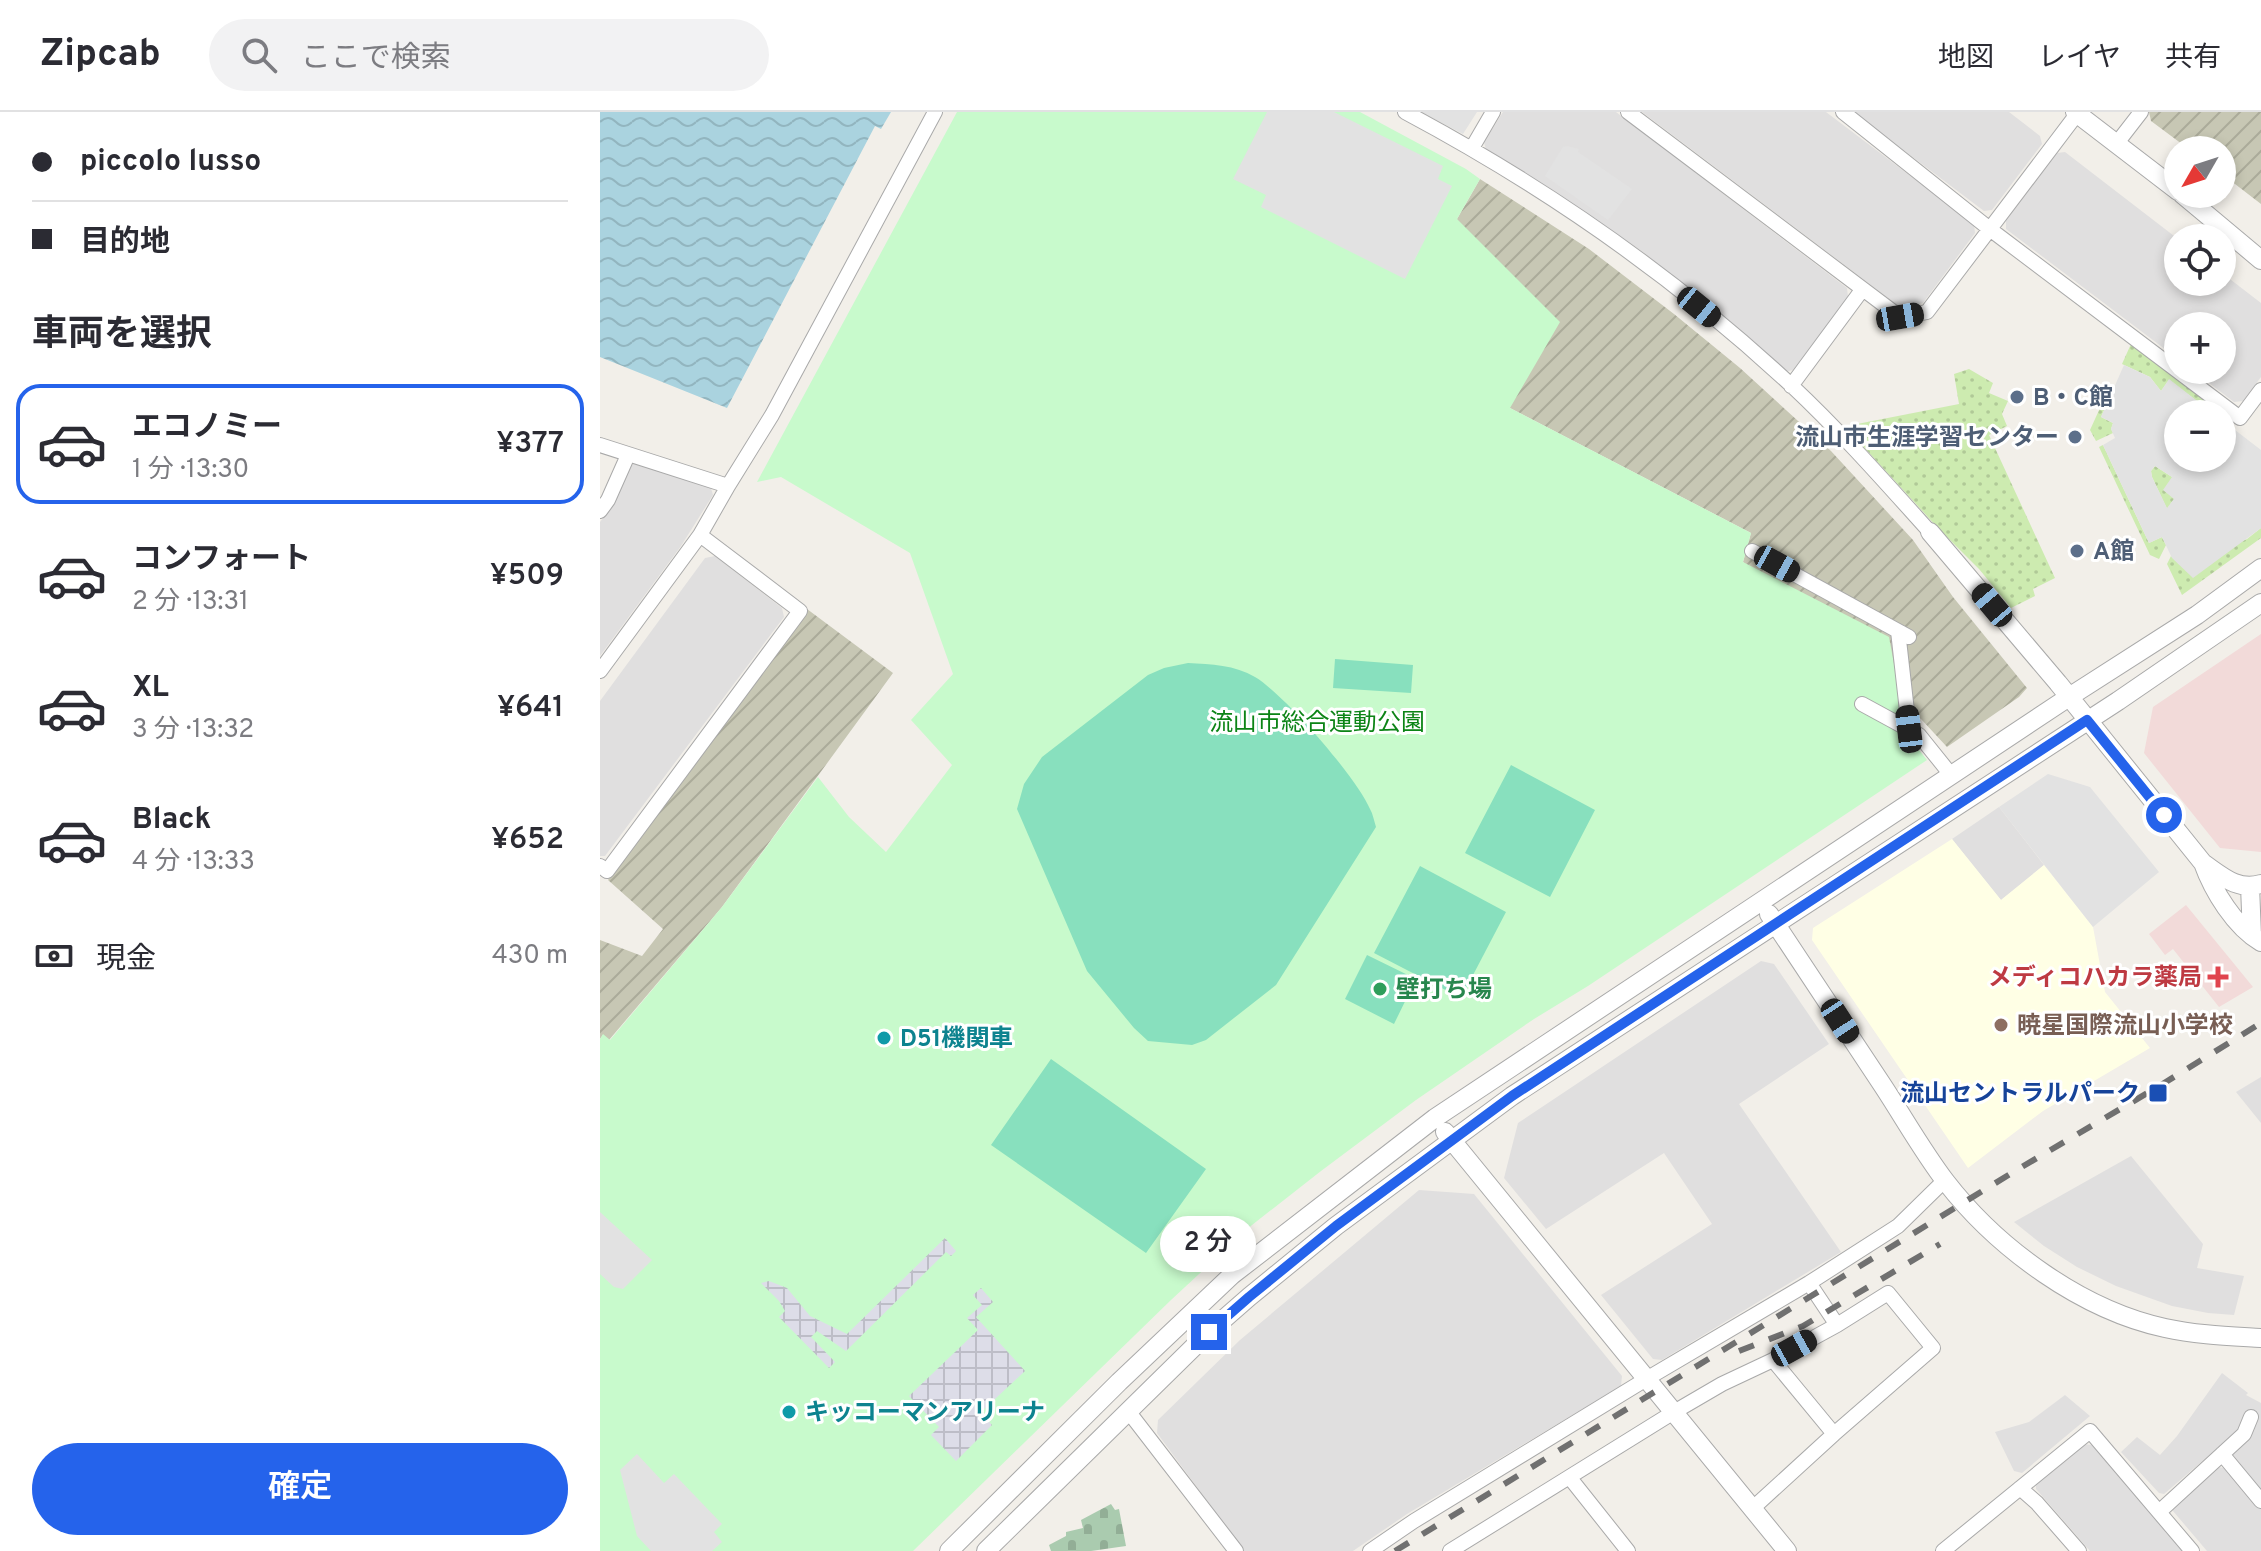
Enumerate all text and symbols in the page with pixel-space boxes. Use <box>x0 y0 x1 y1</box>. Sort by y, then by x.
search box <box>209 19 769 91</box>
text: Zipcab <box>40 31 161 80</box>
icon: search <box>237 33 281 77</box>
text: ここで検索 <box>301 41 451 78</box>
text: 地図 <box>1938 41 1994 77</box>
text: レイヤ <box>2038 41 2121 77</box>
text: 共有 <box>2165 41 2221 77</box>
north arrow <box>2164 136 2236 208</box>
map controls <box>2164 136 2236 472</box>
text: piccolo lusso <box>80 144 261 181</box>
button: locate <box>2164 224 2236 296</box>
text: 目的地 <box>80 225 170 262</box>
car <box>1673 283 1725 331</box>
car <box>1874 301 1926 333</box>
button: + <box>2164 312 2236 384</box>
text: 車両を選択 <box>32 313 212 359</box>
place label: B・C館 <box>2033 384 2113 414</box>
marker: B・C館 <box>2008 388 2026 406</box>
button: − <box>2164 400 2236 472</box>
icon: car <box>36 408 108 480</box>
text: エコノミー <box>132 410 282 447</box>
place label: 流山市生涯学習センター <box>1795 424 2059 454</box>
text: ¥377 <box>496 426 564 463</box>
marker: 流山市生涯学習センター <box>2066 428 2084 446</box>
text: 1 分 · 13:30 <box>132 454 249 487</box>
place label: A館 <box>2093 538 2134 568</box>
icon: car <box>36 540 108 612</box>
text: コンフォート <box>132 542 311 579</box>
car <box>1750 542 1804 586</box>
marker: A館 <box>2068 542 2086 560</box>
text: ¥509 <box>490 558 564 595</box>
car <box>1967 579 2017 631</box>
text: 2 分 · 13:31 <box>132 586 249 619</box>
text: XL <box>132 670 169 707</box>
icon: car <box>36 672 108 744</box>
text: ¥641 <box>497 690 564 727</box>
car <box>1894 704 1924 754</box>
park label: 流山市総合運動公園 <box>1209 709 1425 739</box>
text: 3 分 · 13:32 <box>132 714 254 747</box>
route start <box>2146 797 2182 833</box>
text: Black <box>132 802 211 839</box>
icon: car <box>36 804 108 876</box>
text: ¥652 <box>491 822 564 859</box>
text: 4 分 · 13:33 <box>132 846 255 879</box>
icon: cash <box>32 934 76 978</box>
text: 430 m <box>492 940 568 973</box>
text: 現金 <box>96 942 156 979</box>
place label: メディコハカラ薬局 <box>1988 964 2202 994</box>
marker: メディコハカラ薬局 <box>2209 968 2227 986</box>
place label: 壁打ち場 <box>1396 976 1492 1006</box>
marker: 壁打ち場 <box>1371 980 1389 998</box>
car <box>1817 994 1863 1048</box>
place label: 暁星国際流山小学校 <box>2017 1012 2233 1042</box>
marker: 暁星国際流山小学校 <box>1992 1016 2010 1034</box>
place label: D51機関車 <box>900 1025 1013 1055</box>
marker: D51機関車 <box>875 1029 893 1047</box>
place label: 流山セントラルパーク <box>1900 1080 2140 1110</box>
marker: 流山セントラルパーク <box>2147 1082 2169 1104</box>
callout: 2 分 <box>1161 1216 1257 1272</box>
text: 2 分 <box>1184 1227 1232 1260</box>
route end <box>1191 1314 1227 1350</box>
car <box>1767 1326 1821 1370</box>
place label: キッコーマンアリーナ <box>805 1399 1045 1429</box>
marker: キッコーマンアリーナ <box>780 1403 798 1421</box>
button: 確定 <box>32 1443 568 1535</box>

